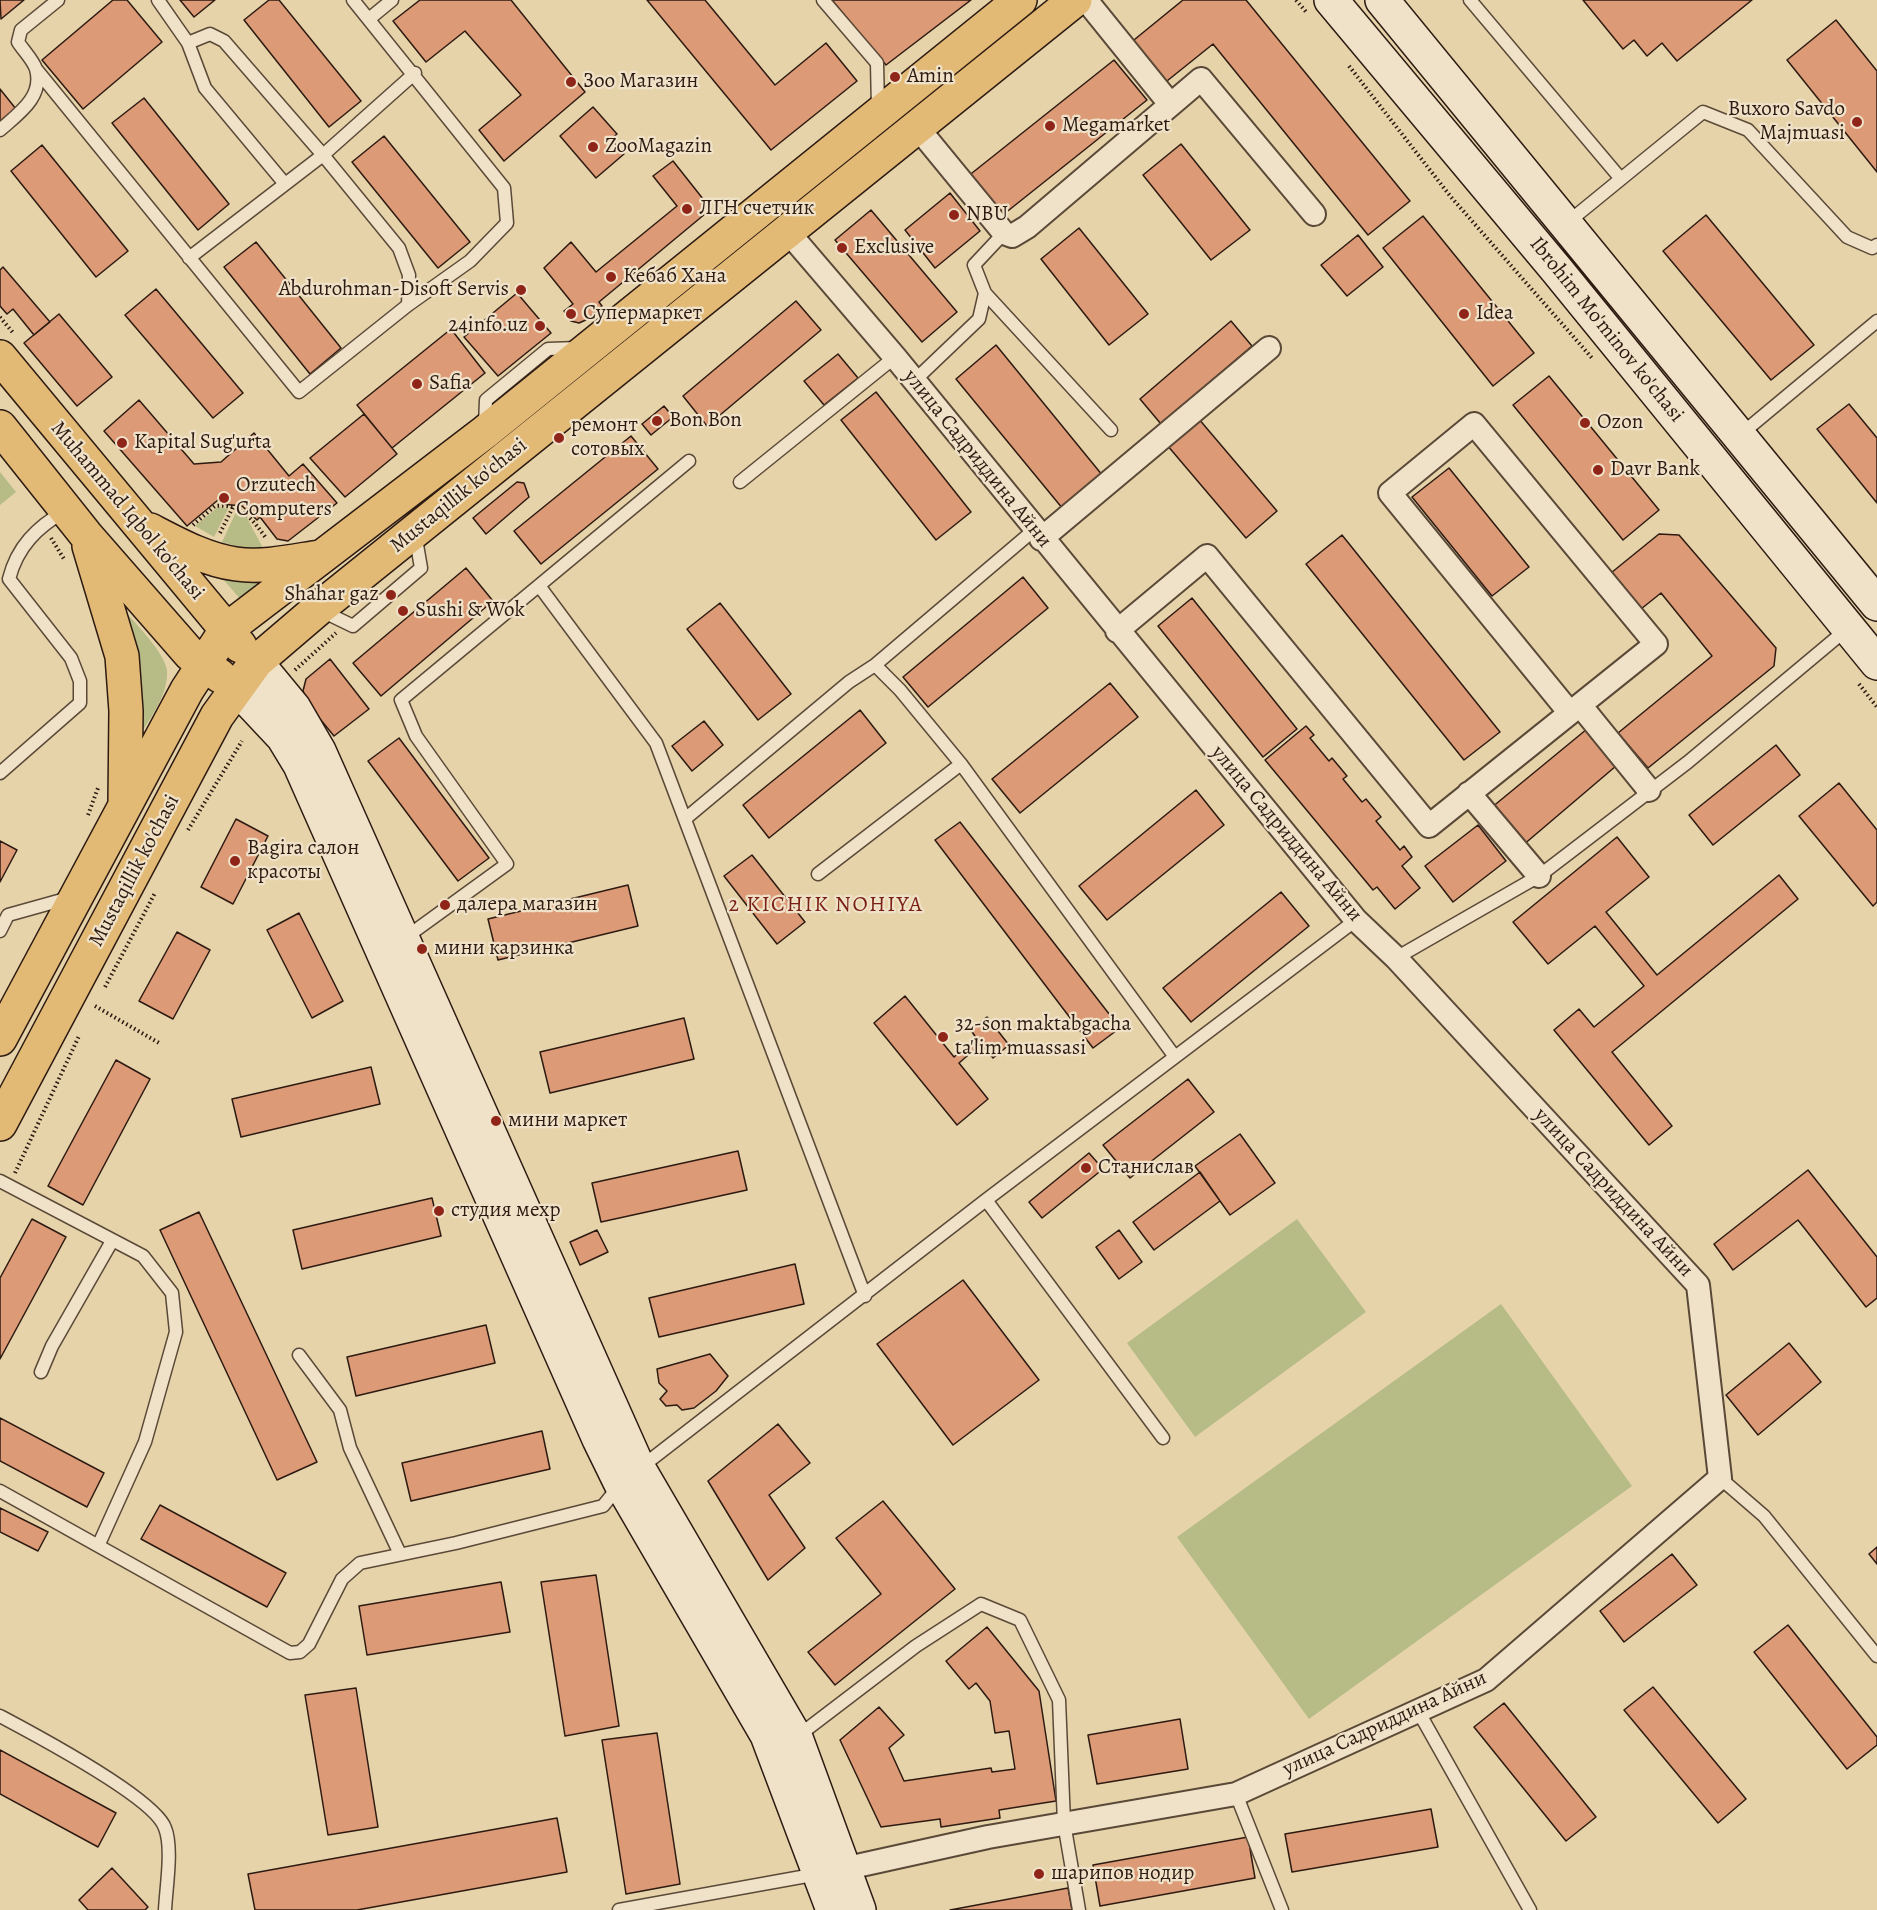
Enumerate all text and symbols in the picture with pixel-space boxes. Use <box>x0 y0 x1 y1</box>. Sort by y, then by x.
place label: Amin <box>907 64 954 90</box>
place label: Зоо Магазин <box>583 69 699 95</box>
marker: Amin <box>888 70 902 84</box>
marker: Зоо Магазин <box>564 75 578 89</box>
place label: Buxoro Savdo Majmuasi <box>1728 97 1845 147</box>
place label: Megamarket <box>1062 113 1170 139</box>
marker: Buxoro Savdo Majmuasi <box>1850 115 1864 129</box>
marker: Megamarket <box>1043 119 1057 133</box>
place label: ZooMagazin <box>605 134 712 160</box>
marker: ZooMagazin <box>586 140 600 154</box>
place label: ЛГН счетчик <box>699 196 814 222</box>
marker: ЛГН счетчик <box>680 202 694 216</box>
place label: NBU <box>966 202 1008 228</box>
marker: NBU <box>947 208 961 222</box>
street label: Ibrohim Mo'minov ko'chasi <box>1523 232 1689 428</box>
place label: Exclusive <box>854 235 934 261</box>
marker: Exclusive <box>835 241 849 255</box>
place label: Кебаб Хана <box>623 264 726 290</box>
marker: Кебаб Хана <box>604 270 618 284</box>
place label: Abdurohman-Disoft Servis <box>279 277 509 303</box>
marker: Abdurohman-Disoft Servis <box>514 283 528 297</box>
place label: Супермаркет <box>583 301 702 327</box>
place label: Idea <box>1476 301 1514 327</box>
marker: Супермаркет <box>564 307 578 321</box>
marker: Idea <box>1457 307 1471 321</box>
place label: 24info.uz <box>448 313 528 339</box>
marker: 24info.uz <box>533 319 547 333</box>
street label: улица Садриддина Айни <box>897 365 1057 553</box>
place label: Safia <box>429 371 472 397</box>
marker: Safia <box>410 377 424 391</box>
place label: Bon Bon <box>669 408 742 434</box>
place label: Ozon <box>1597 410 1643 436</box>
place label: ремонт сотовых <box>571 413 645 463</box>
marker: Bon Bon <box>650 414 664 428</box>
marker: Ozon <box>1578 416 1592 430</box>
street label: Muhammad Iqbol ko'chasi <box>45 417 209 605</box>
place label: Kapital Sug'urta <box>134 430 272 456</box>
marker: ремонт сотовых <box>552 431 566 445</box>
street label: Mustaqillik ko'chasi <box>386 433 532 559</box>
marker: Kapital Sug'urta <box>115 436 129 450</box>
place label: Davr Bank <box>1610 457 1700 483</box>
marker: Davr Bank <box>1591 463 1605 477</box>
place label: Orzutech Computers <box>236 473 332 523</box>
marker: Orzutech Computers <box>217 491 231 505</box>
place label: Shahar gaz <box>284 582 379 608</box>
marker: Shahar gaz <box>384 588 398 602</box>
place label: Sushi & Wok <box>415 598 525 624</box>
marker: Sushi & Wok <box>396 604 410 618</box>
street label: улица Садриддина Айни <box>1205 741 1367 927</box>
street label: Mustaqillik ko'chasi <box>84 791 186 951</box>
place label: Bagira салон красоты <box>247 836 359 886</box>
marker: Bagira салон красоты <box>228 854 242 868</box>
place label: далера магазин <box>457 892 598 918</box>
district label: 2 KICHIK NOHIYA <box>729 893 923 919</box>
marker: далера магазин <box>438 898 452 912</box>
place label: мини карзинка <box>434 936 574 962</box>
marker: мини карзинка <box>415 942 429 956</box>
place label: 32-son maktabgacha ta'lim muassasi <box>955 1012 1131 1062</box>
marker: 32-son maktabgacha ta'lim muassasi <box>936 1030 950 1044</box>
street label: улица Садриддина Айни <box>1528 1103 1698 1283</box>
place label: мини маркет <box>508 1108 627 1134</box>
marker: мини маркет <box>489 1114 503 1128</box>
place label: Станислав <box>1098 1155 1194 1181</box>
marker: Станислав <box>1079 1161 1093 1175</box>
place label: студия мехр <box>451 1198 560 1224</box>
marker: студия мехр <box>432 1204 446 1218</box>
street label: улица Садриддина Айни <box>1279 1666 1491 1782</box>
place label: шарипов нодир <box>1051 1861 1194 1887</box>
marker: шарипов нодир <box>1032 1867 1046 1881</box>

